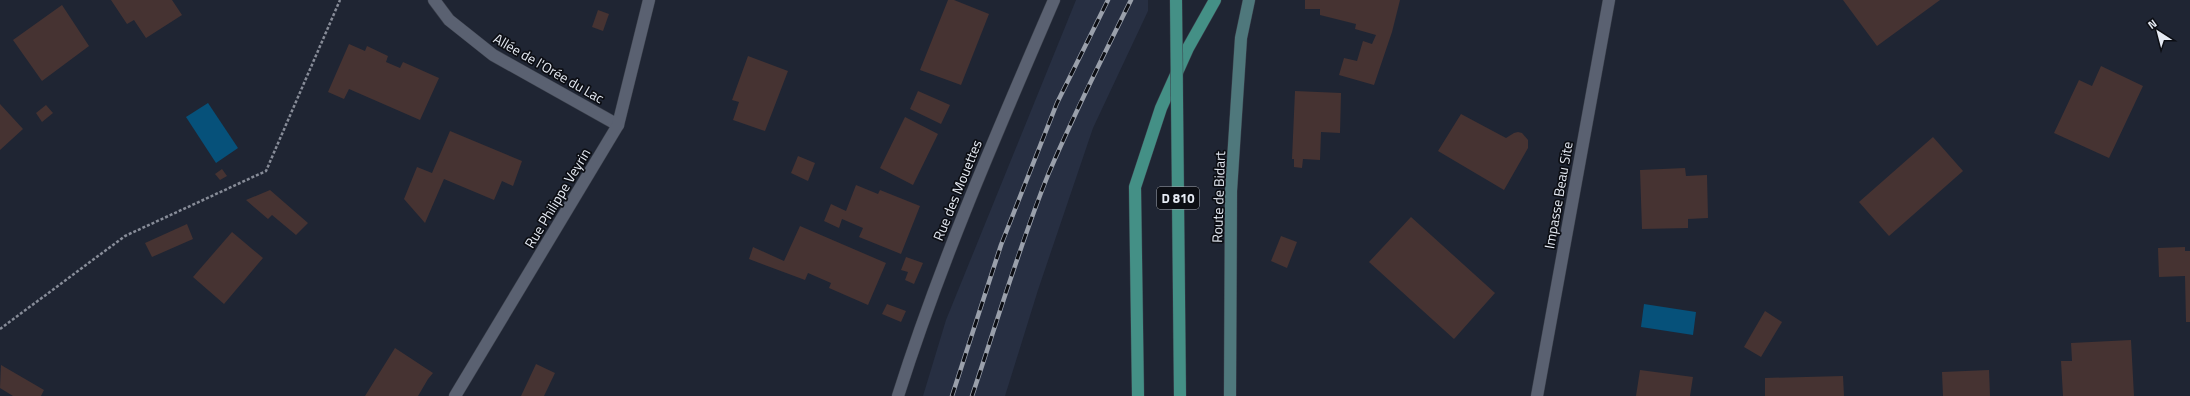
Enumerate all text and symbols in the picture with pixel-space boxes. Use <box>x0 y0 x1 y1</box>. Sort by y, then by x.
north arrow <box>2138 12 2178 52</box>
text: N <box>2144 15 2160 33</box>
street label: Allée de l'Orée du Lac <box>490 28 608 108</box>
street label: Rue des Mouettes <box>927 136 987 244</box>
street label: Impasse Beau Site <box>1538 140 1578 250</box>
street label: Rue Philippe Veyrin <box>519 144 595 252</box>
street label: Route de Bidart <box>1206 151 1230 243</box>
road number: D 810 <box>1157 187 1199 209</box>

